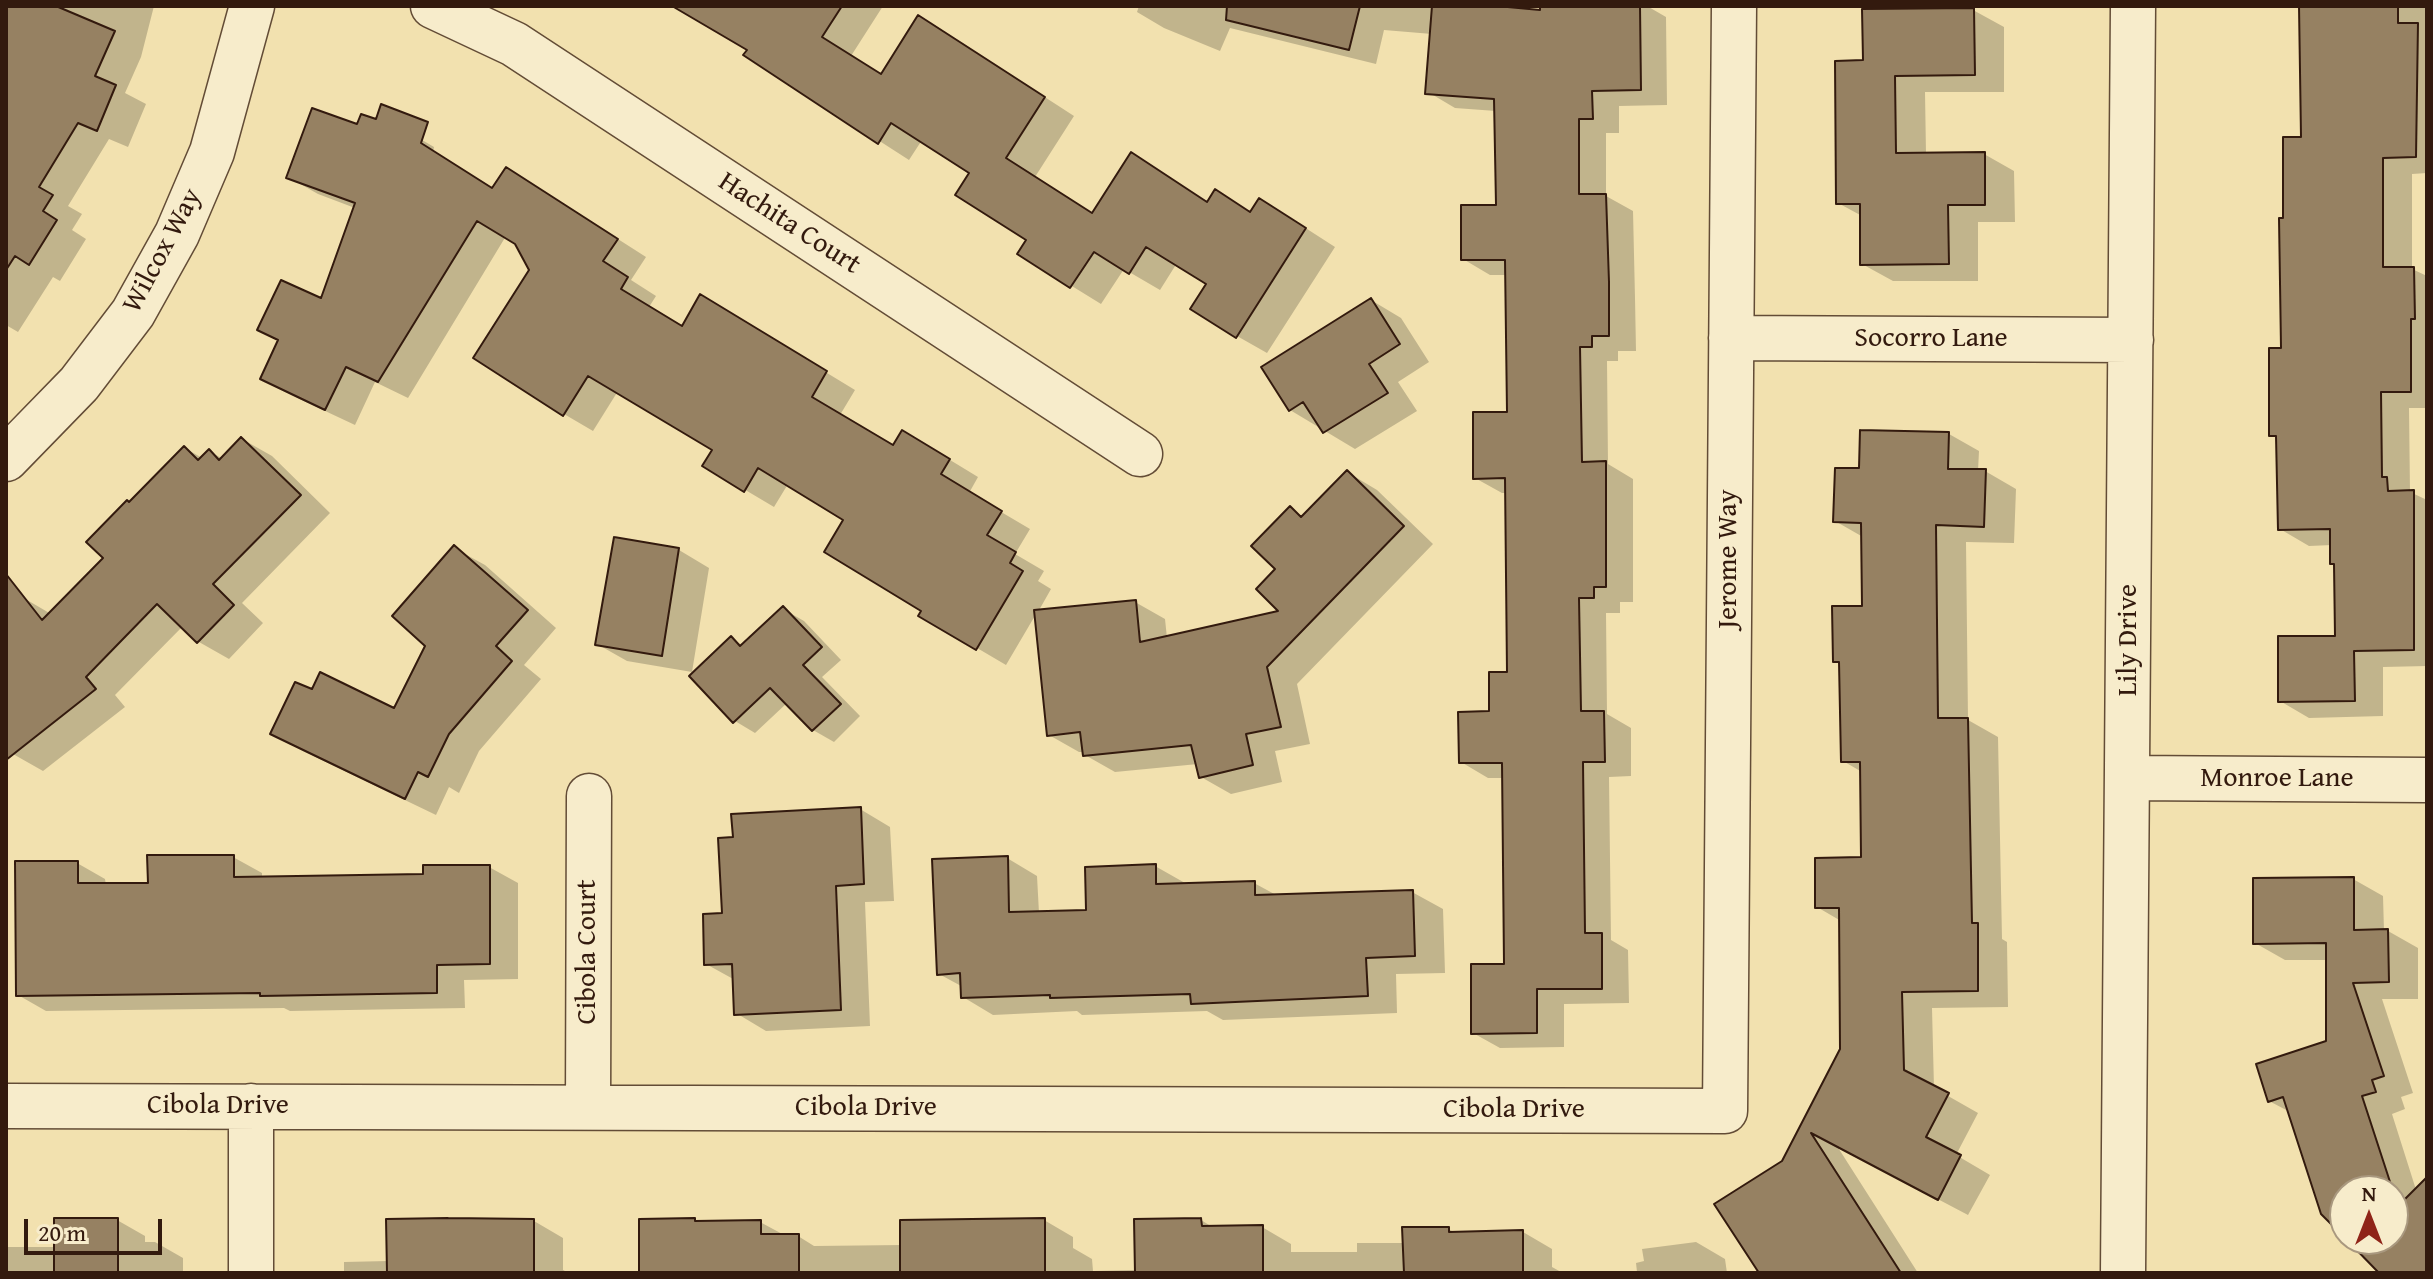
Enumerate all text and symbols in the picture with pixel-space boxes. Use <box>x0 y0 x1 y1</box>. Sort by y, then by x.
street label: Hachita Court <box>712 166 866 282</box>
street label: Wilcox Way <box>116 183 210 319</box>
street label: Socorro Lane <box>1854 322 2008 356</box>
street label: Jerome Way <box>1712 489 1746 629</box>
street label: Lily Drive <box>2112 584 2146 696</box>
street label: Monroe Lane <box>2200 762 2354 796</box>
street label: Cibola Court <box>571 879 605 1025</box>
street label: Cibola Drive <box>147 1089 289 1123</box>
street label: Cibola Drive <box>795 1091 937 1125</box>
street label: Cibola Drive <box>1443 1093 1585 1127</box>
north arrow <box>2329 1175 2409 1255</box>
text: N <box>2362 1177 2376 1209</box>
scale bar <box>28 1203 166 1253</box>
text: 20 m <box>38 1215 86 1250</box>

